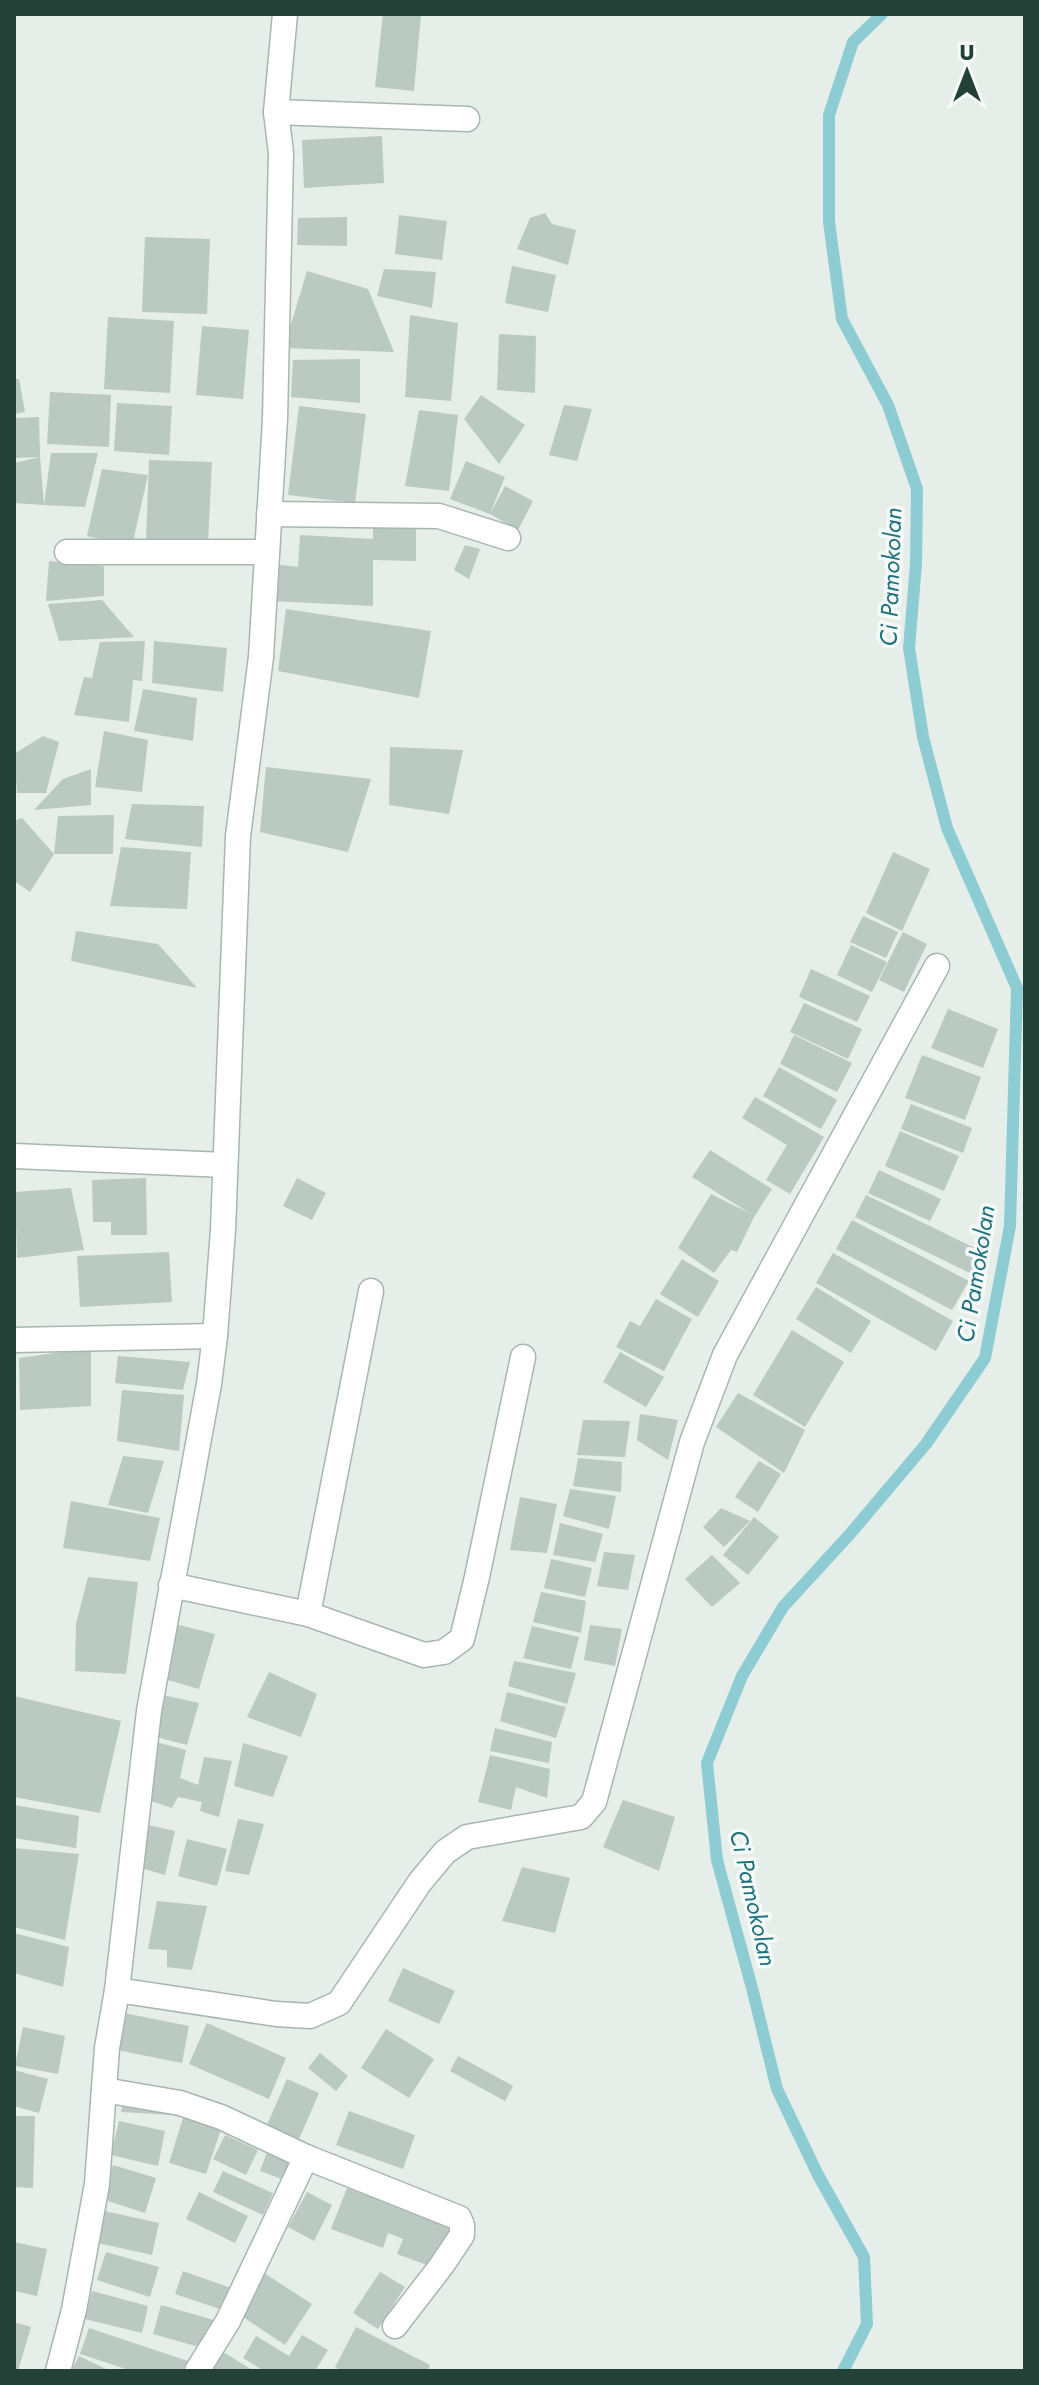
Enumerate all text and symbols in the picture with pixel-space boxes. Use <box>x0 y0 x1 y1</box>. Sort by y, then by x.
north arrow <box>927 32 1007 112</box>
text: U <box>959 36 975 68</box>
water label: Ci Pamokolan <box>871 507 910 647</box>
water label: Ci Pamokolan <box>947 1203 1004 1345</box>
water label: Ci Pamokolan <box>721 1826 786 1969</box>

